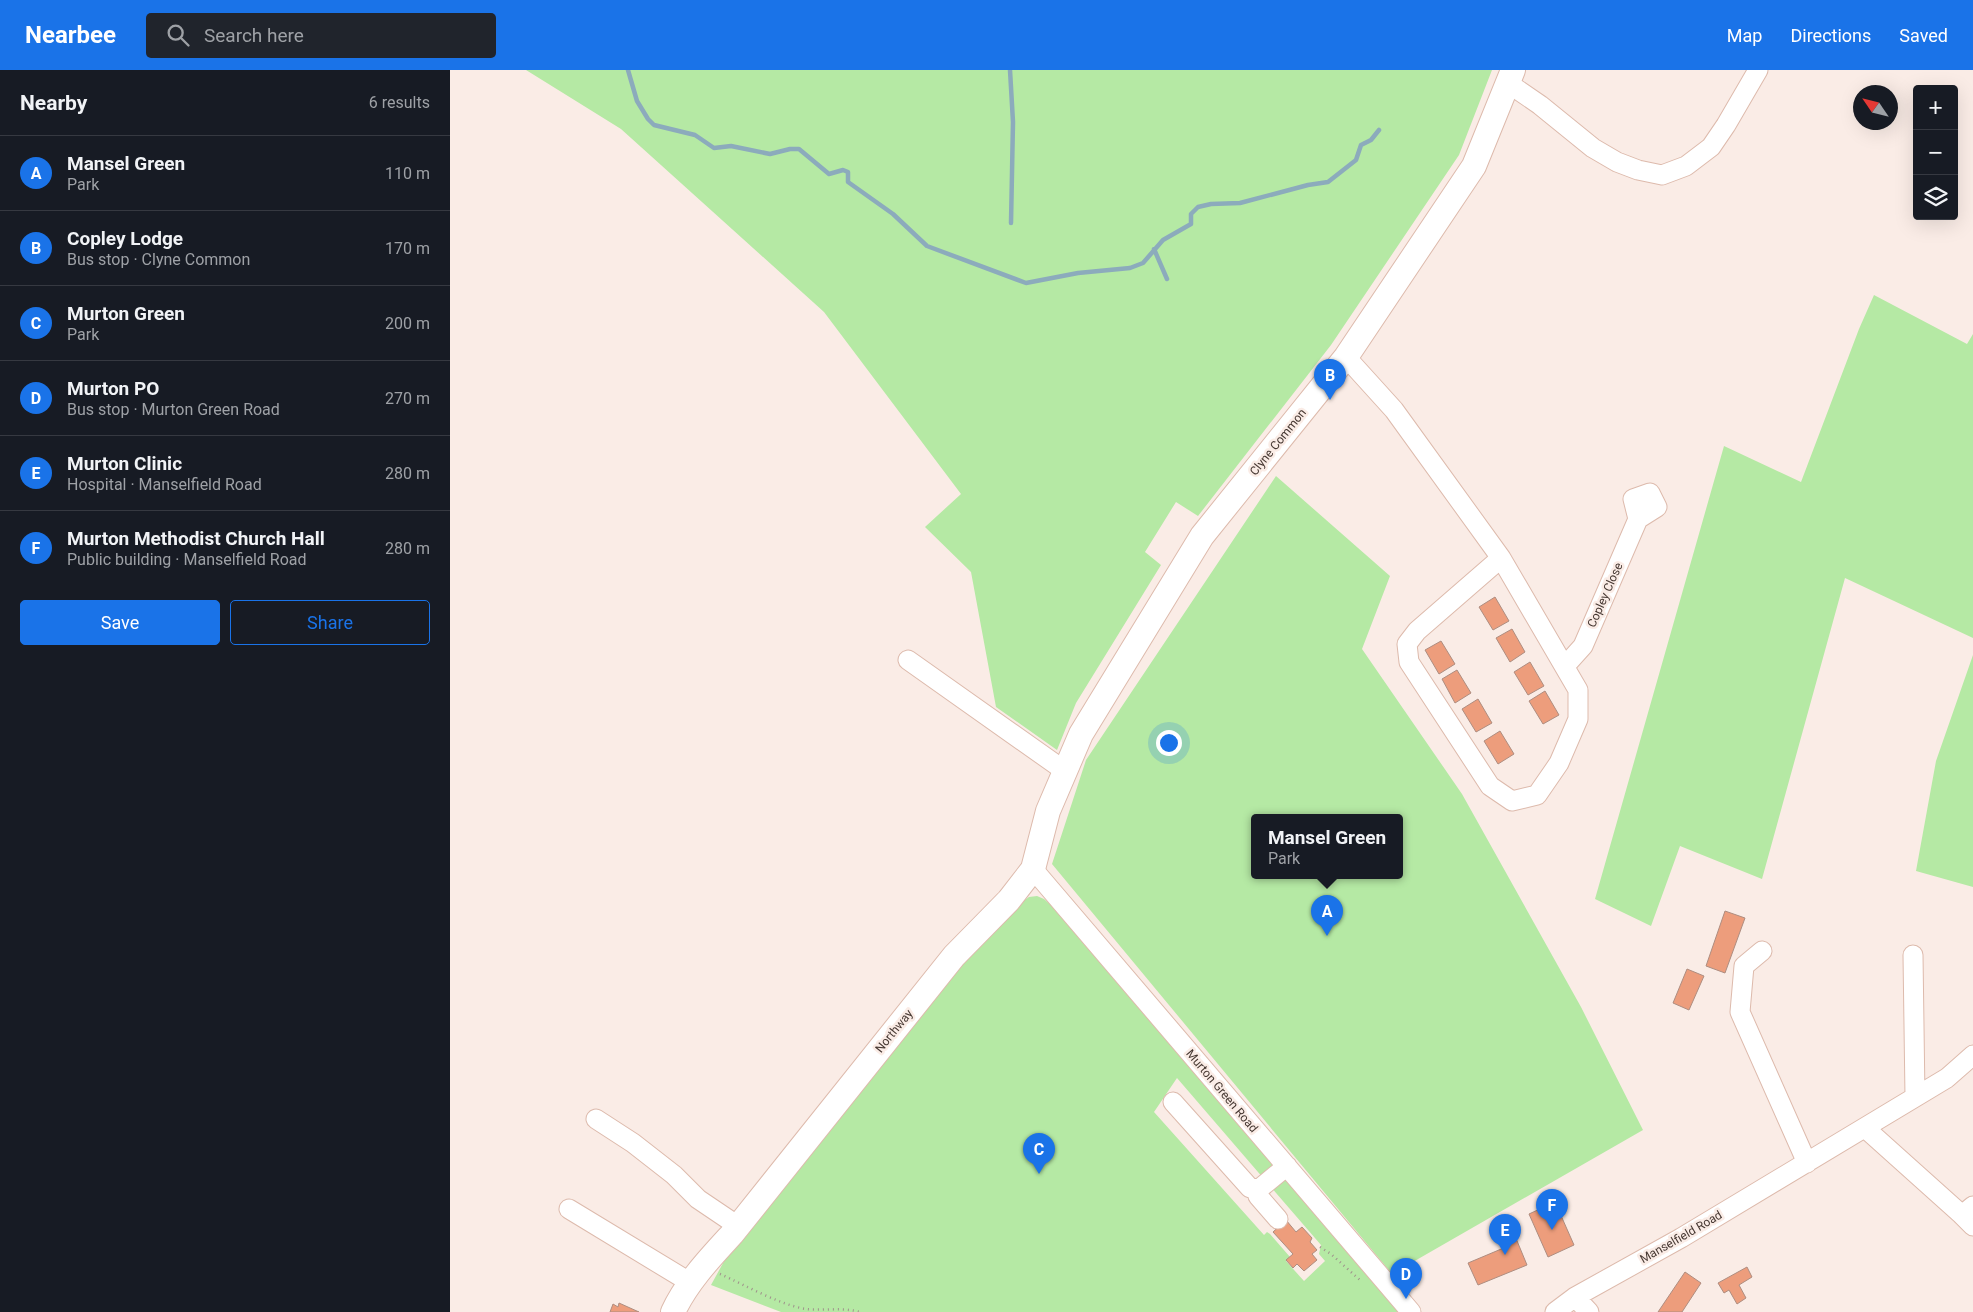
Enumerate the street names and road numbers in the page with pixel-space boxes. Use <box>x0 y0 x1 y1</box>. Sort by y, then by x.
street label: Clyne Common <box>1247 406 1309 478</box>
street label: Copley Close <box>1584 560 1626 630</box>
street label: Northway <box>872 1006 916 1055</box>
street label: Murton Green Road <box>1183 1047 1261 1135</box>
street label: Manselfield Road <box>1638 1208 1724 1266</box>

